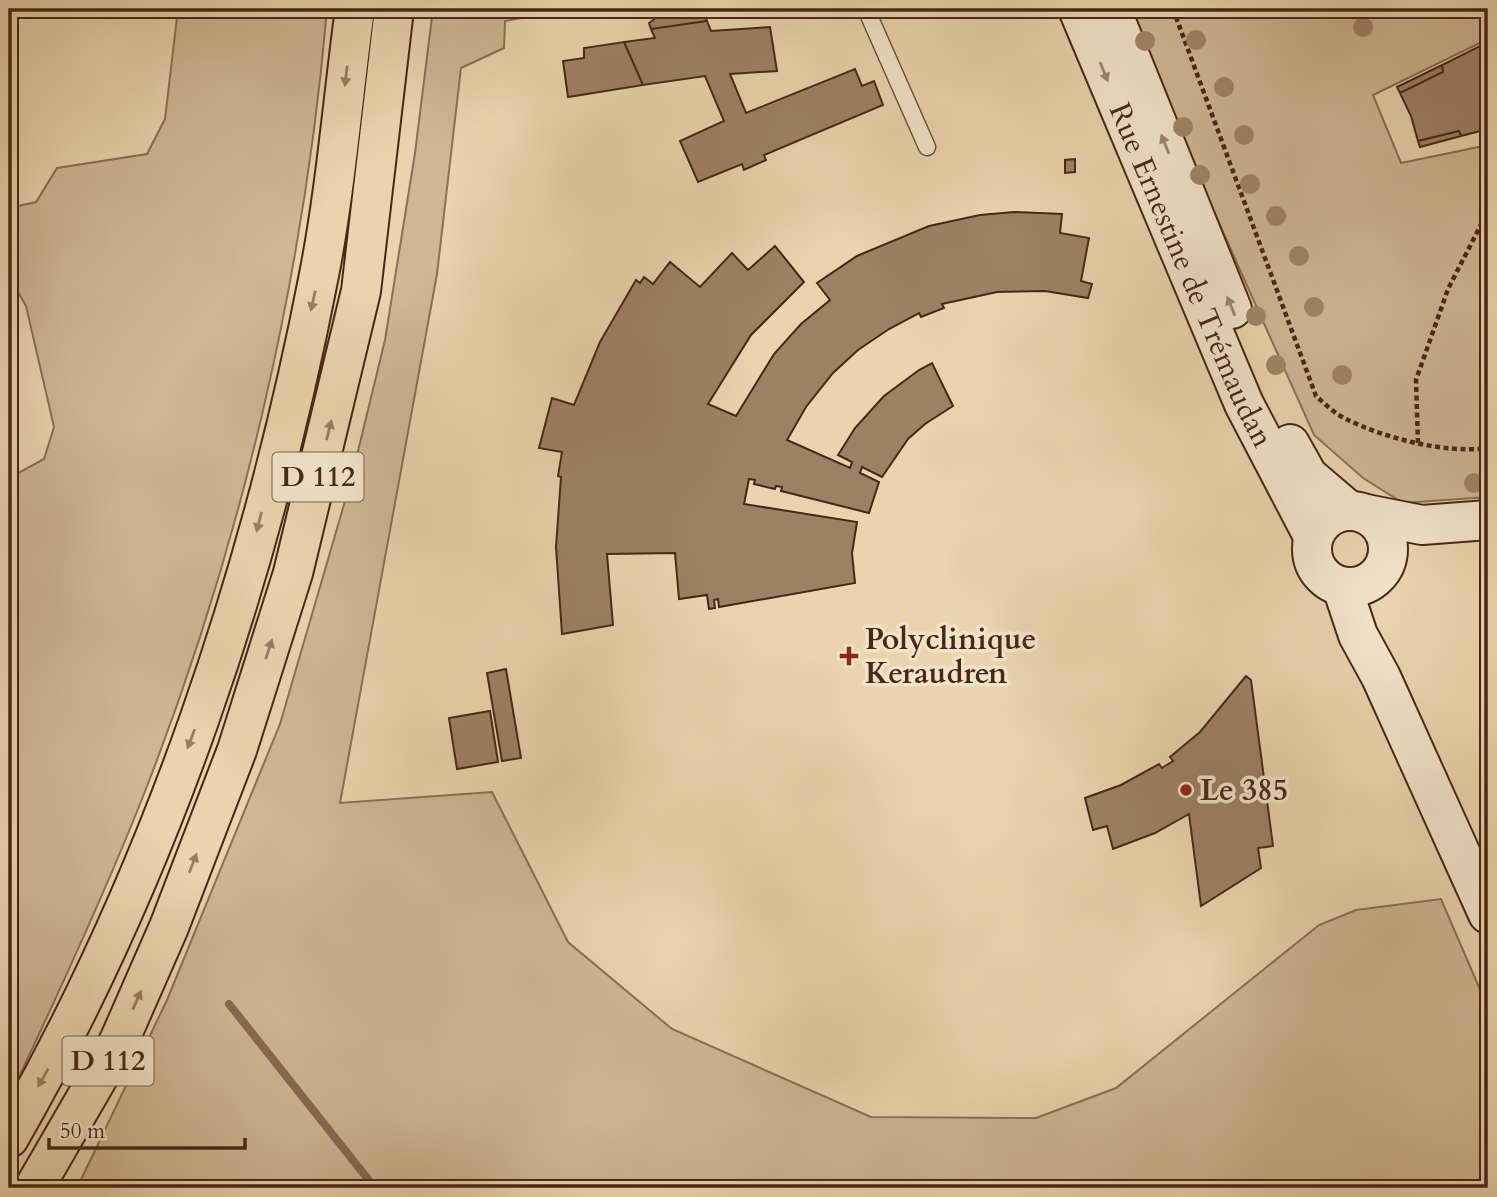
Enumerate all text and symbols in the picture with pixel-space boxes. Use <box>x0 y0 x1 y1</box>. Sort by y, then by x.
one-way arrow <box>1098 62 1109 83</box>
one-way arrow <box>341 66 352 88</box>
street label: Rue Ernestine de Trémaudan <box>1099 97 1283 454</box>
one-way arrow <box>1160 133 1171 154</box>
one-way arrow <box>307 290 318 312</box>
one-way arrow <box>1225 295 1236 316</box>
one-way arrow <box>324 419 335 441</box>
road number: D 112 <box>272 452 364 502</box>
one-way arrow <box>253 512 264 534</box>
place label: Polyclinique Keraudren <box>865 619 1036 694</box>
one-way arrow <box>264 638 275 659</box>
marker: Polyclinique Keraudren <box>839 646 859 666</box>
one-way arrow <box>185 729 196 750</box>
place label: Le 385 <box>1200 770 1288 811</box>
marker: Le 385 <box>1178 782 1194 798</box>
one-way arrow <box>188 853 199 874</box>
one-way arrow <box>132 989 143 1010</box>
road number: D 112 <box>62 1036 154 1086</box>
one-way arrow <box>37 1069 49 1088</box>
scale bar <box>49 1106 245 1150</box>
text: 50 m <box>60 1117 105 1146</box>

